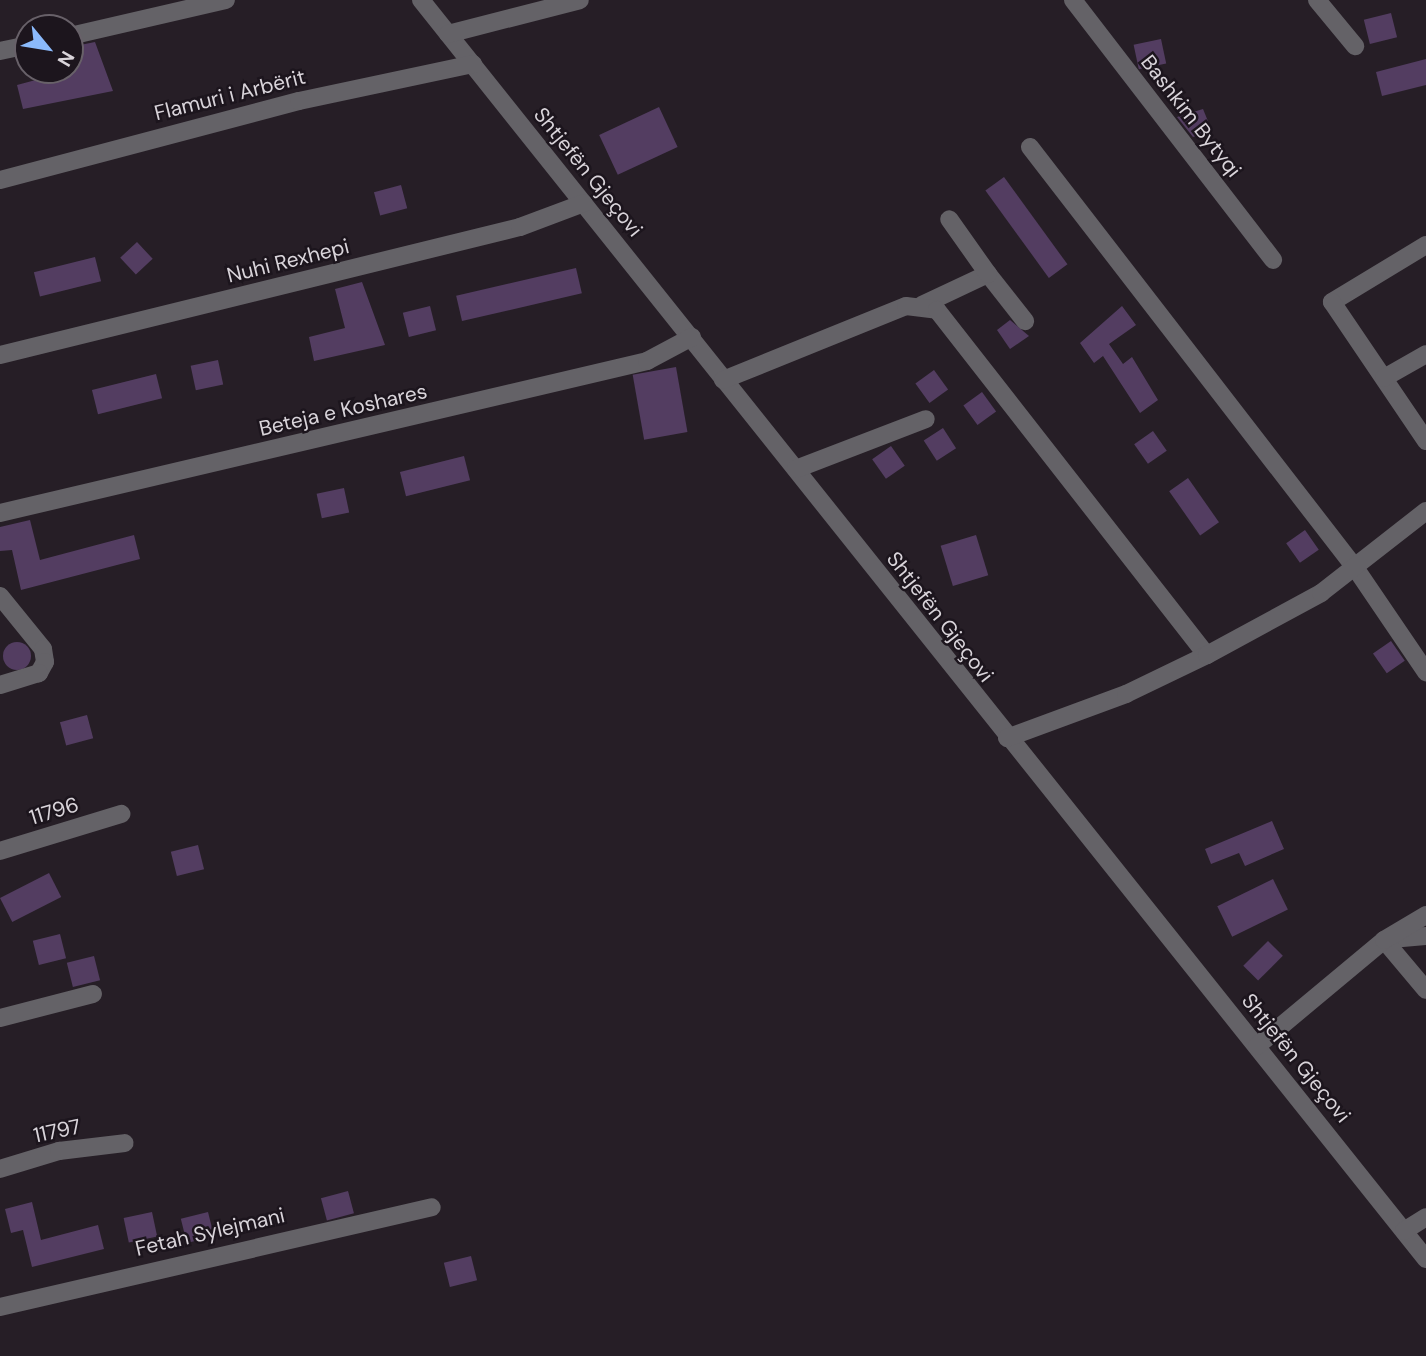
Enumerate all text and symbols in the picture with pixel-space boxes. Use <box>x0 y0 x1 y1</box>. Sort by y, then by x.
north arrow <box>14 14 84 84</box>
text: N <box>52 46 80 71</box>
street label: Bashkim Bytyqi <box>1135 50 1247 182</box>
street label: Flamuri i Arbërit <box>152 64 308 126</box>
street label: Shtjefën Gjeçovi <box>528 102 648 242</box>
street label: Nuhi Rexhepi <box>224 234 352 288</box>
street label: Beteja e Koshares <box>257 378 429 442</box>
street label: Shtjefën Gjeçovi <box>881 547 999 687</box>
street label: 11796 <box>26 792 82 830</box>
street label: Shtjefën Gjeçovi <box>1236 988 1356 1128</box>
street label: 11797 <box>31 1114 83 1148</box>
street label: Fetah Sylejmani <box>133 1203 287 1261</box>

